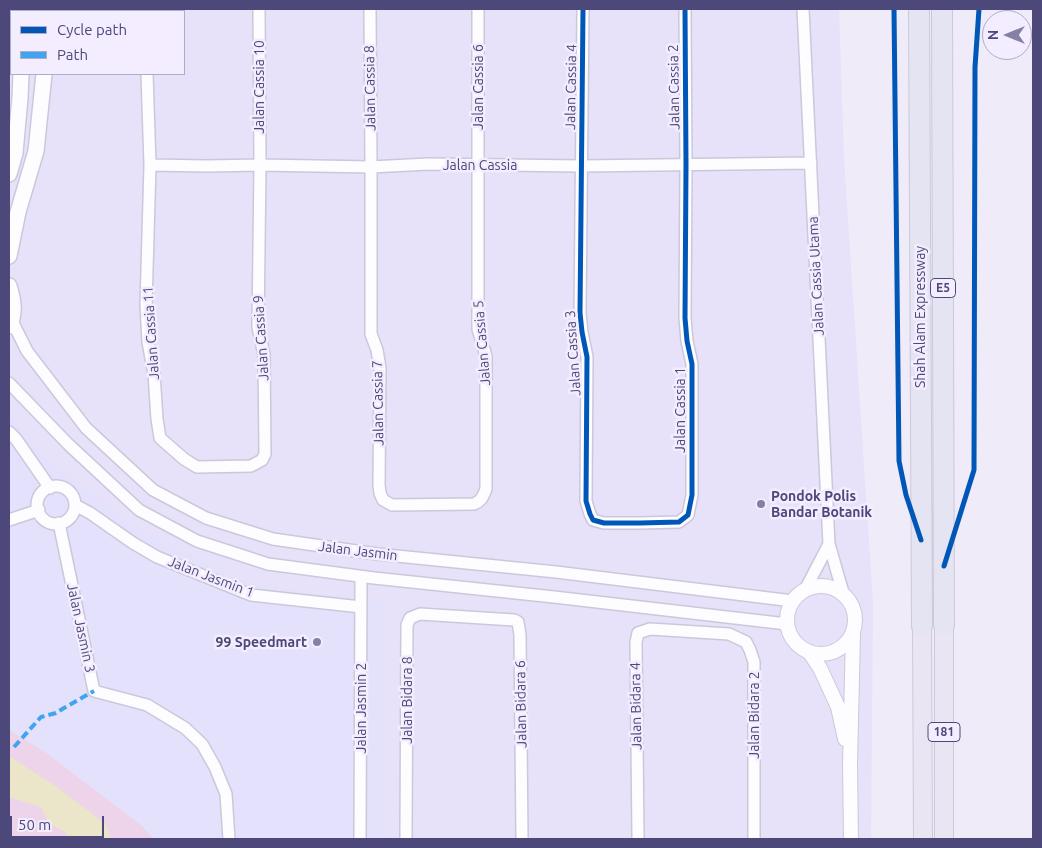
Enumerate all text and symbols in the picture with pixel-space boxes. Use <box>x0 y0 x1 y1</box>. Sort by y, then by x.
legend <box>10 10 185 75</box>
north arrow <box>982 10 1032 60</box>
text: Cycle path <box>57 21 127 38</box>
text: N <box>985 30 1001 40</box>
street label: Jalan Cassia 10 <box>251 40 267 134</box>
street label: Jalan Cassia 6 <box>470 44 486 130</box>
street label: Jalan Cassia 4 <box>562 44 580 130</box>
street label: Jalan Cassia 2 <box>665 44 683 130</box>
street label: Jalan Cassia 8 <box>361 45 379 131</box>
text: Path <box>57 46 88 63</box>
street label: Jalan Cassia <box>443 157 517 173</box>
street label: Jalan Cassia Utama <box>804 216 828 336</box>
street label: Shah Alam Expressway <box>912 246 928 388</box>
road number: E5 <box>930 278 956 298</box>
street label: Jalan Cassia 11 <box>139 286 163 380</box>
street label: Jalan Cassia 9 <box>250 295 272 381</box>
street label: Jalan Cassia 5 <box>470 300 494 386</box>
street label: Jalan Cassia 3 <box>562 310 584 396</box>
street label: Jalan Cassia 7 <box>369 360 387 446</box>
street label: Jalan Cassia 1 <box>672 367 688 453</box>
place label: Pondok Polis Bandar Botanik <box>771 488 872 520</box>
marker: Pondok Polis Bandar Botanik <box>755 498 767 510</box>
street label: Jalan Jasmin <box>317 538 399 564</box>
street label: Jalan Jasmin 1 <box>166 553 256 601</box>
street label: Jalan Jasmin 3 <box>63 582 99 674</box>
place label: 99 Speedmart <box>216 634 307 650</box>
marker: 99 Speedmart <box>311 636 323 648</box>
street label: Jalan Bidara 8 <box>399 656 415 744</box>
street label: Jalan Bidara 6 <box>512 660 530 748</box>
street label: Jalan Bidara 4 <box>627 662 645 750</box>
street label: Jalan Jasmin 2 <box>353 663 369 753</box>
street label: Jalan Bidara 2 <box>746 671 762 759</box>
road number: 181 <box>928 722 960 742</box>
scale bar <box>12 806 106 838</box>
text: 50 m <box>18 816 51 833</box>

